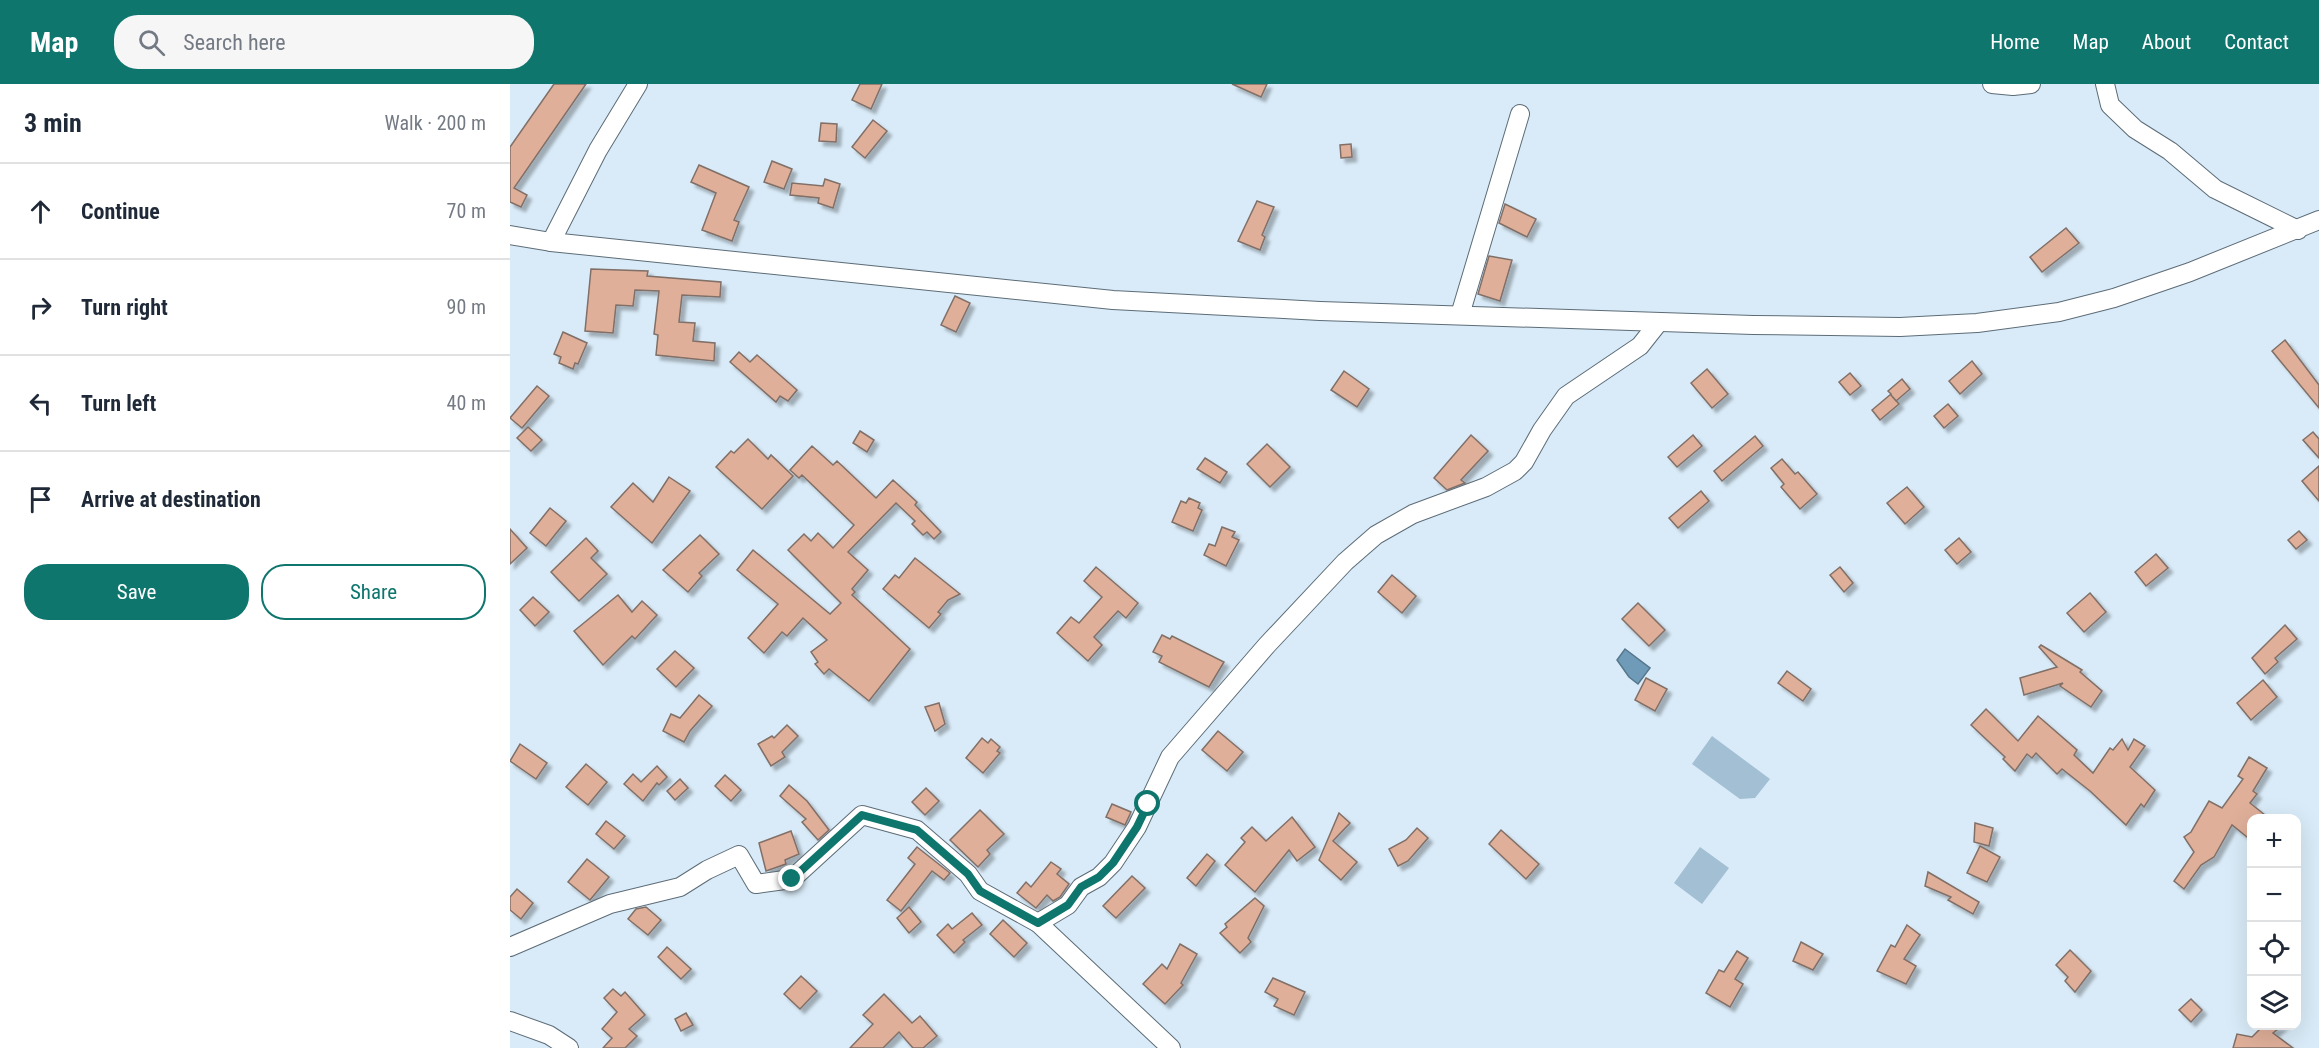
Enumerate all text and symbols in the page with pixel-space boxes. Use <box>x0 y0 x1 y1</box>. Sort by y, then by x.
search box <box>114 15 534 69</box>
text: Map <box>30 26 78 59</box>
icon: search <box>135 26 168 59</box>
text: Search here <box>183 30 286 55</box>
text: Home <box>1990 30 2040 54</box>
text: Map <box>2073 30 2109 54</box>
text: About <box>2142 30 2191 54</box>
text: Contact <box>2224 30 2289 54</box>
text: 3 min <box>24 108 82 138</box>
text: Walk · 200 m <box>385 111 486 135</box>
icon: ahead <box>24 195 57 228</box>
text: Continue <box>81 199 160 224</box>
text: 70 m <box>447 199 486 223</box>
icon: right <box>24 291 57 324</box>
text: Turn right <box>81 295 168 320</box>
text: 90 m <box>447 295 486 319</box>
icon: left <box>24 387 57 420</box>
text: Turn left <box>81 391 156 416</box>
text: 40 m <box>447 391 486 415</box>
icon: arrive <box>24 483 57 516</box>
text: Arrive at destination <box>81 487 261 512</box>
button: Save <box>24 564 249 620</box>
button: Share <box>261 564 486 620</box>
route start <box>1134 790 1160 816</box>
map controls <box>2247 814 2301 1030</box>
button: + <box>2247 814 2301 868</box>
route end <box>778 865 804 891</box>
button: − <box>2247 868 2301 922</box>
button: locate <box>2247 922 2301 976</box>
button: layers <box>2247 976 2301 1030</box>

